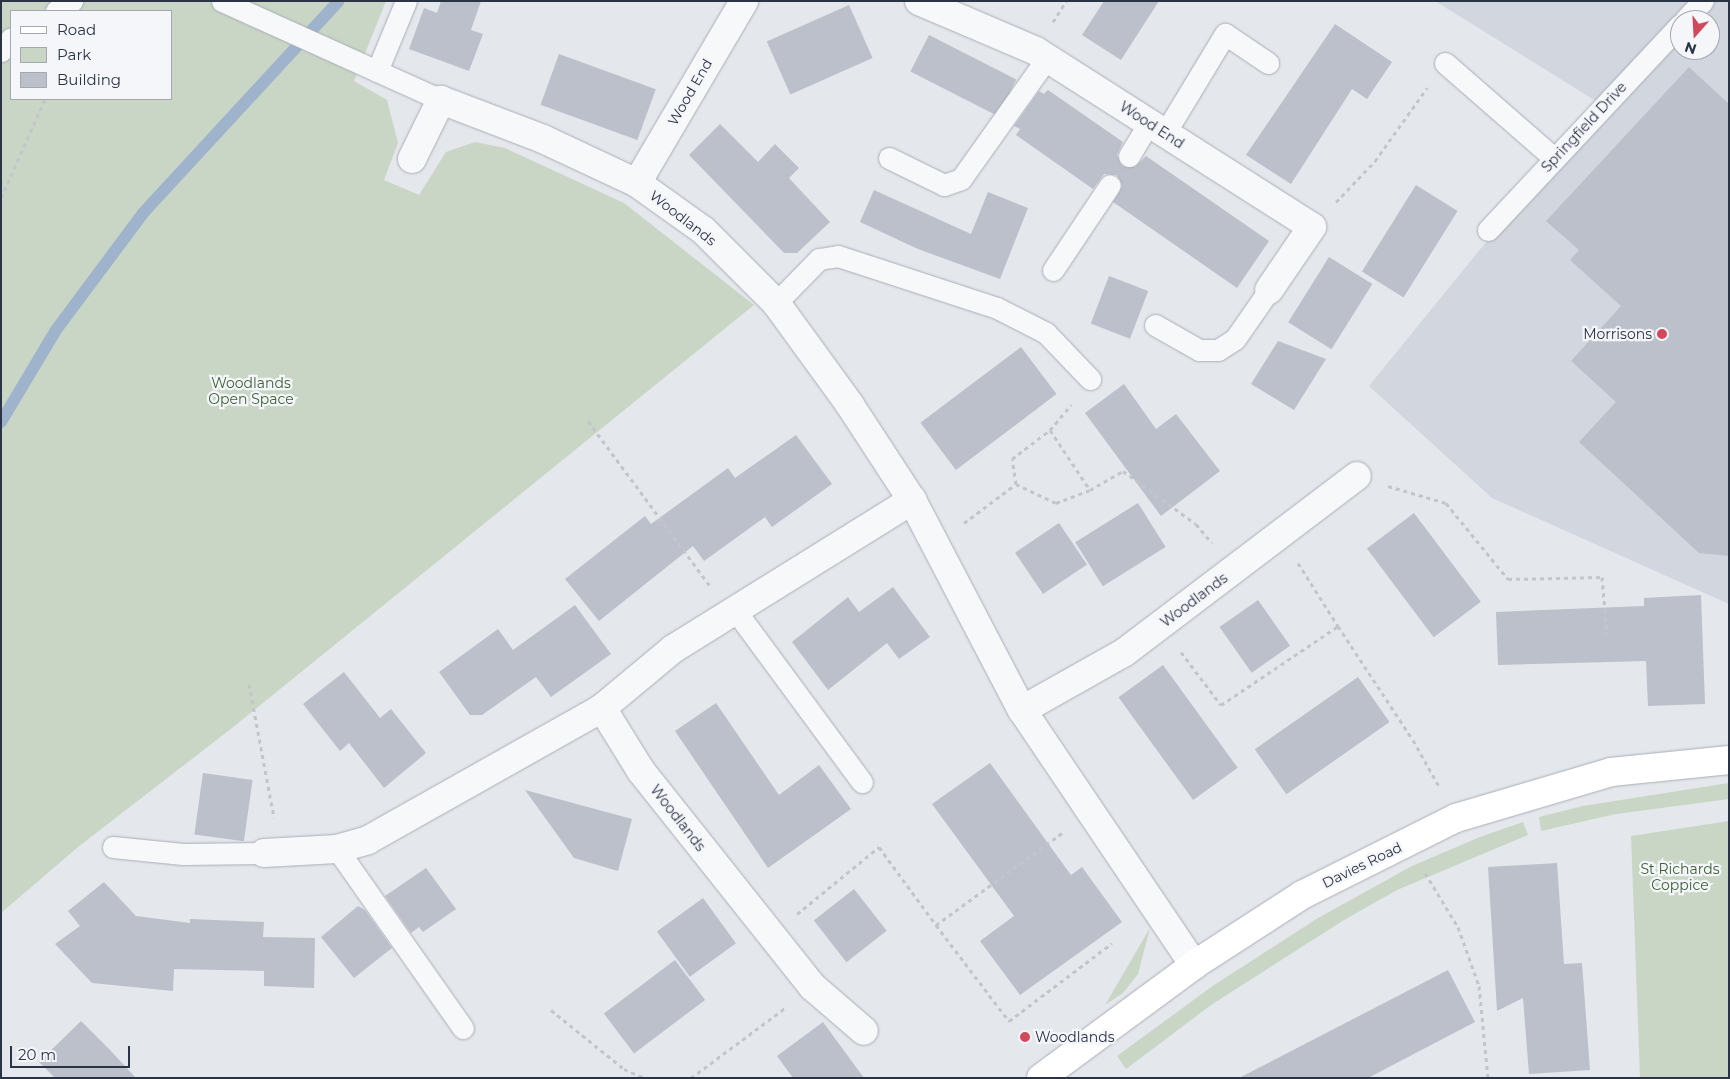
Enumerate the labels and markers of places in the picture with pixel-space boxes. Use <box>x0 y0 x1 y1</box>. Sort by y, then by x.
place label: Morrisons <box>1583 326 1652 342</box>
marker: Morrisons <box>1656 328 1668 340</box>
place label: Woodlands <box>1035 1029 1115 1045</box>
marker: Woodlands <box>1019 1031 1031 1043</box>

